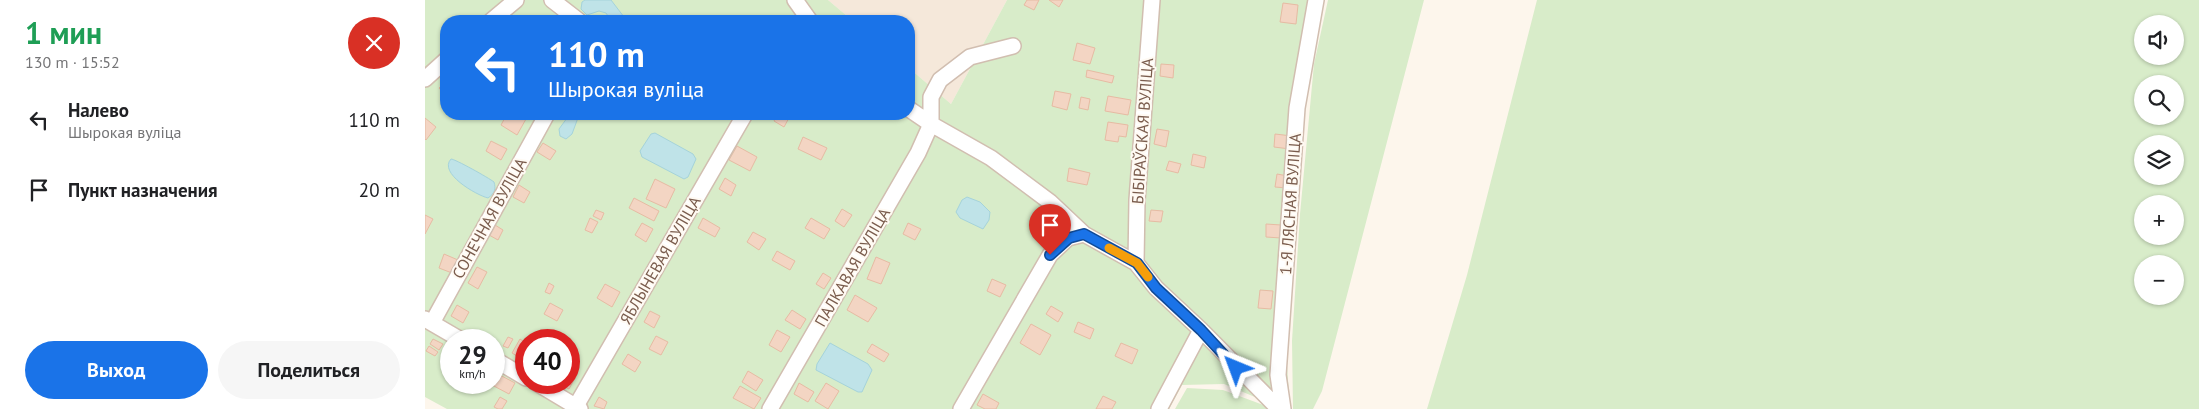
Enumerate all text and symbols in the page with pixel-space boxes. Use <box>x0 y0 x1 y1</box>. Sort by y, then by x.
text: 1 мин <box>25 13 102 52</box>
map controls <box>2134 15 2184 305</box>
button: sound <box>2134 15 2184 65</box>
button: close <box>348 17 400 69</box>
text: 110 m <box>548 31 645 77</box>
icon: left <box>465 35 530 100</box>
text: 130 m · 15:52 <box>25 52 120 72</box>
street label: БІБІРАЎСКАЯ ВУЛІЦА <box>1127 57 1157 205</box>
text: Шырокая вуліца <box>548 75 704 103</box>
button: search <box>2134 75 2184 125</box>
text: Налево <box>68 98 129 122</box>
icon: left <box>25 106 53 134</box>
text: 110 m <box>348 108 400 132</box>
text: Шырокая вуліца <box>68 122 182 142</box>
street label: 1-Я ЛЯСНАЯ ВУЛІЦА <box>1275 132 1305 276</box>
button: layers <box>2134 135 2184 185</box>
street label: СОНЕЧНАЯ ВУЛІЦА <box>448 154 531 282</box>
icon: arrive <box>25 176 53 204</box>
text: Пункт назначения <box>68 178 218 202</box>
text: 20 m <box>359 178 400 202</box>
street label: ЯБЛЫНЕВАЯ ВУЛІЦА <box>615 192 705 327</box>
button: + <box>2134 195 2184 245</box>
street label: ПАЛКАВАЯ ВУЛІЦА <box>810 204 894 330</box>
pin <box>1029 204 1071 255</box>
icon: arrive <box>1036 211 1064 239</box>
button: − <box>2134 255 2184 305</box>
speed limit sign: 40 <box>515 329 580 394</box>
text: 29 <box>458 339 487 371</box>
button: Выход <box>25 341 208 399</box>
button: Поделиться <box>218 341 400 399</box>
position arrow <box>1209 341 1261 393</box>
text: km/h <box>459 366 486 381</box>

